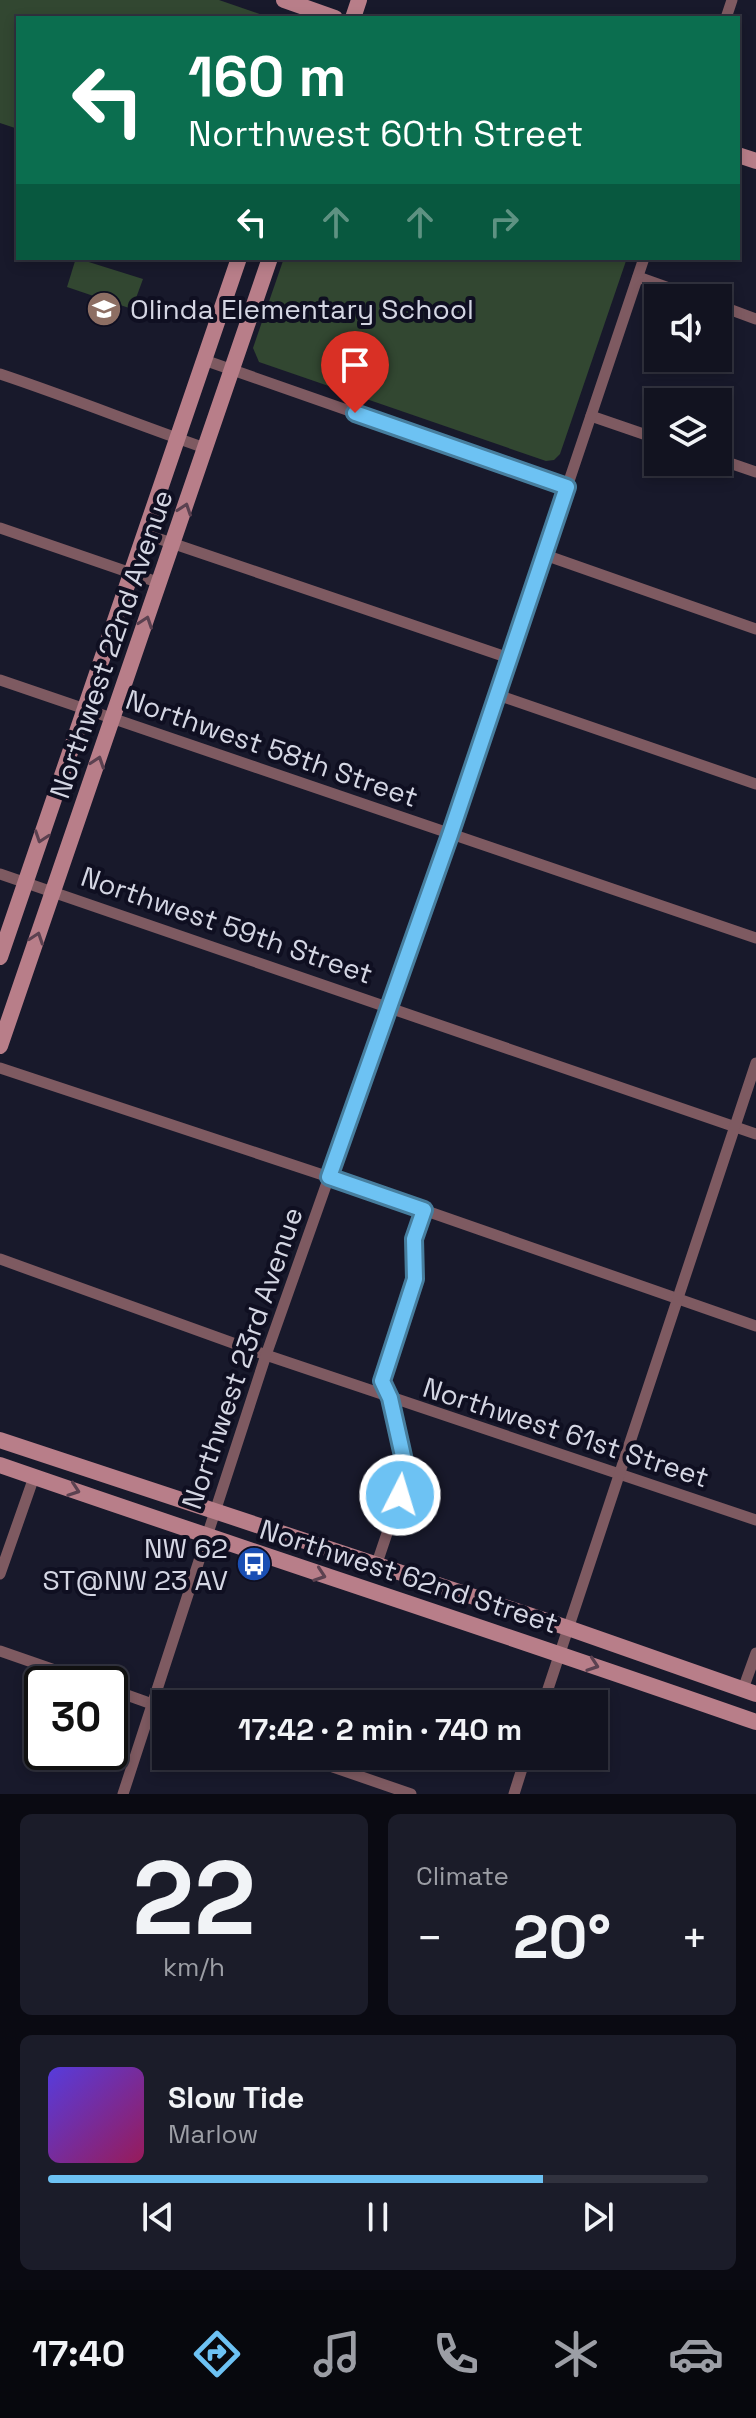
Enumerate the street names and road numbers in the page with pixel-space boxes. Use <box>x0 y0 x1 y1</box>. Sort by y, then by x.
street label: Northwest 22nd Avenue <box>41 485 181 803</box>
street label: Northwest 58th Street <box>121 681 423 815</box>
street label: Northwest 59th Street <box>76 858 378 992</box>
street label: Northwest 23rd Avenue <box>173 1202 311 1514</box>
street label: Northwest 61st Street <box>419 1369 713 1495</box>
street label: Northwest 62nd Street <box>255 1511 563 1641</box>

